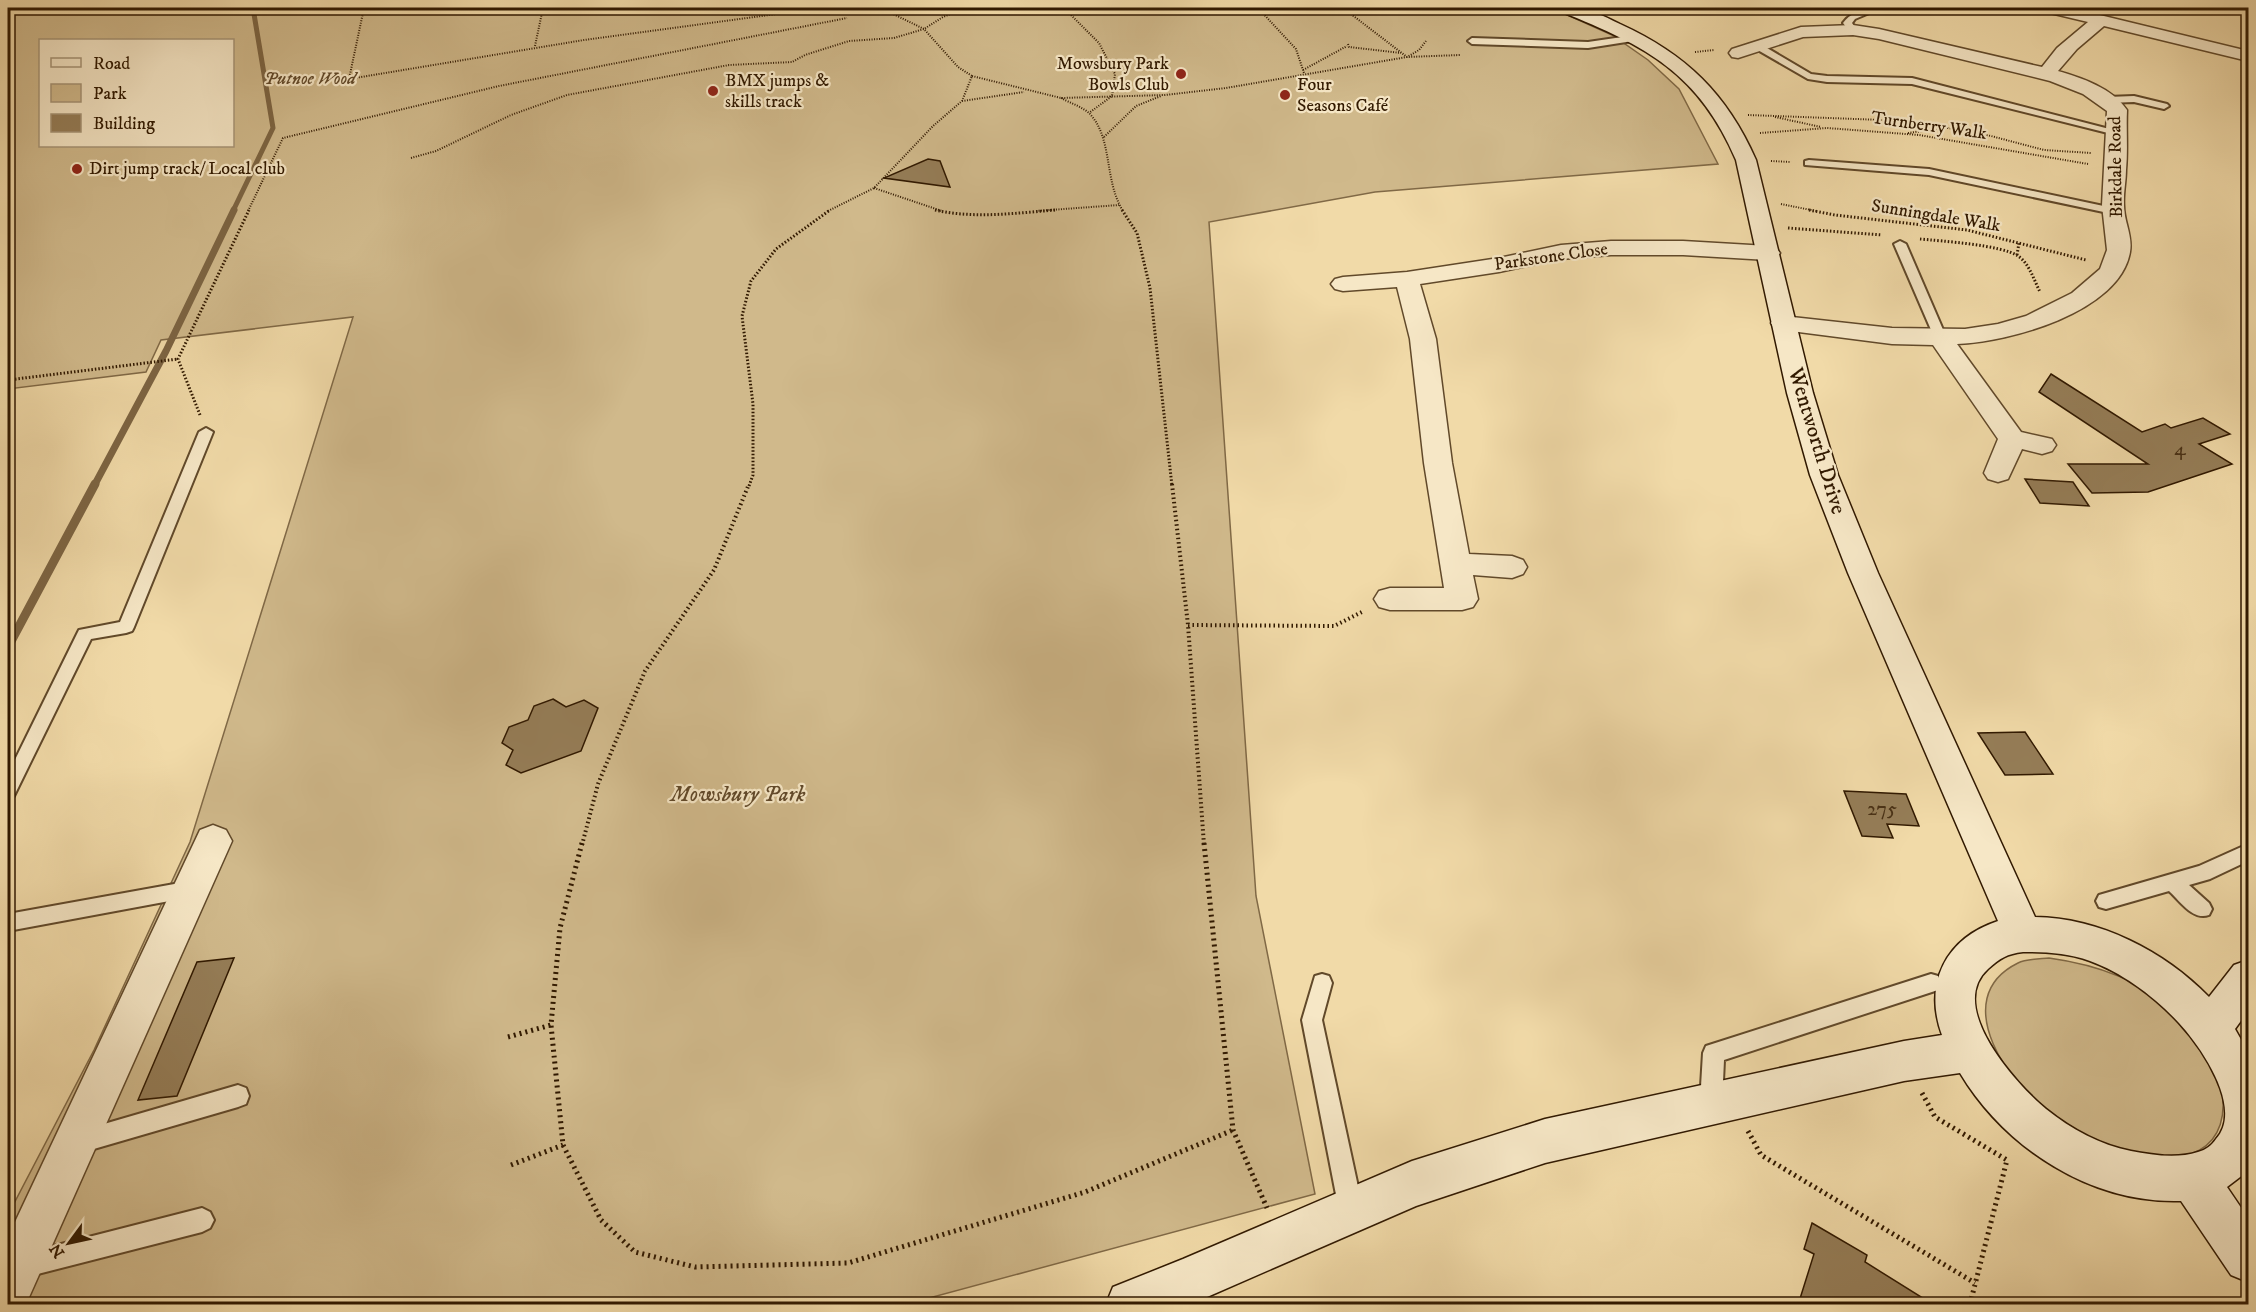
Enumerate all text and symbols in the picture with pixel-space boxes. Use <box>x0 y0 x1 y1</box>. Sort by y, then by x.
legend <box>39 39 234 147</box>
text: Road <box>93 53 130 75</box>
place label: Mowsbury Park Bowls Club <box>1057 53 1169 96</box>
marker: Mowsbury Park Bowls Club <box>1174 67 1188 81</box>
park label: Putnoe Wood <box>264 68 358 90</box>
place label: BMX jumps & skills track <box>725 70 829 113</box>
place label: Four Seasons Café <box>1297 74 1389 117</box>
text: Park <box>93 83 127 105</box>
marker: BMX jumps & skills track <box>706 84 720 98</box>
marker: Four Seasons Café <box>1278 88 1292 102</box>
street label: Turnberry Walk <box>1870 107 1988 145</box>
text: Building <box>93 113 155 135</box>
street label: Birkdale Road <box>2104 116 2128 218</box>
place label: Dirt jump track/ Local club <box>89 158 285 180</box>
marker: Dirt jump track/ Local club <box>70 162 84 176</box>
street label: Sunningdale Walk <box>1870 195 2002 237</box>
street label: Parkstone Close <box>1493 238 1609 276</box>
street label: Wentworth Drive <box>1782 364 1852 518</box>
house number: 4 <box>2174 437 2186 462</box>
park label: Mowsbury Park <box>669 781 806 808</box>
house number: 275 <box>1867 797 1897 822</box>
north arrow <box>39 1213 99 1273</box>
text: N <box>45 1240 69 1262</box>

